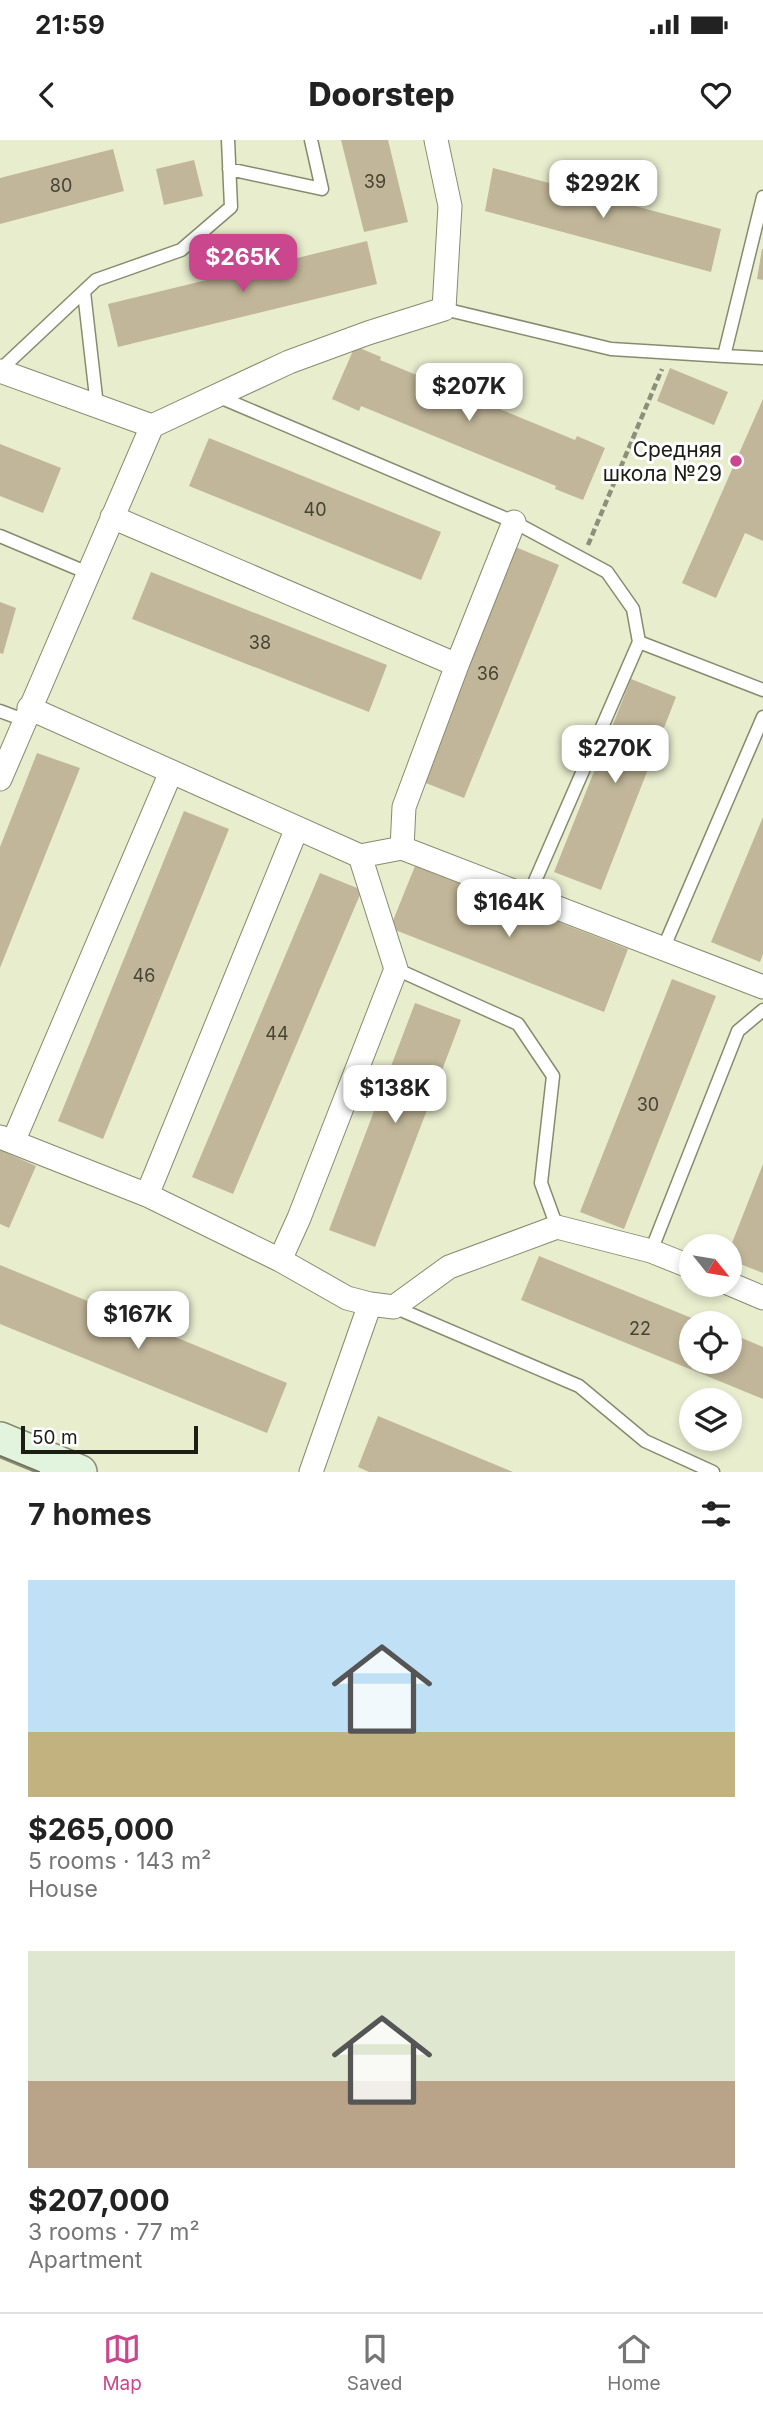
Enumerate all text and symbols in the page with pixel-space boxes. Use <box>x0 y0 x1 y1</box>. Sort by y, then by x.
text: 21:59 <box>35 9 105 40</box>
text: Doorstep <box>308 75 455 114</box>
icon: back <box>28 76 66 114</box>
icon: heart <box>697 76 735 114</box>
pin: $292K <box>554 160 652 220</box>
text: $292K <box>565 169 641 197</box>
house number: 39 <box>364 171 386 192</box>
house number: 80 <box>50 175 72 196</box>
pin: $265K <box>194 234 292 294</box>
text: $265K <box>205 243 281 271</box>
pin: $207K <box>420 364 518 423</box>
text: $207K <box>432 372 506 400</box>
place label: Средняя школа №29 <box>603 437 722 486</box>
marker: Средняя школа №29 <box>728 453 744 469</box>
house number: 40 <box>304 499 326 520</box>
house number: 38 <box>249 632 271 653</box>
house number: 36 <box>477 663 499 684</box>
pin: $270K <box>566 726 664 785</box>
text: $270K <box>578 734 652 762</box>
pin: $164K <box>460 880 558 939</box>
text: $164K <box>473 888 545 916</box>
house number: 46 <box>133 965 155 986</box>
house number: 44 <box>265 1023 289 1044</box>
pin: $138K <box>346 1066 444 1125</box>
text: $138K <box>359 1074 431 1102</box>
house number: 30 <box>637 1094 659 1115</box>
north arrow <box>679 1234 742 1297</box>
map controls <box>679 1234 742 1451</box>
pin: $167K <box>89 1292 187 1351</box>
text: $167K <box>103 1300 173 1328</box>
button: locate <box>679 1311 742 1374</box>
house number: 22 <box>629 1318 651 1339</box>
button: layers <box>679 1388 742 1451</box>
scale bar <box>21 1423 198 1455</box>
text: 50 m <box>32 1426 78 1449</box>
icon: filters <box>697 1495 735 1533</box>
text: 7 homes <box>28 1496 152 1532</box>
icon: home <box>319 1626 445 1752</box>
text: $265,000 <box>28 1811 174 1847</box>
text: 5 rooms · 143 m² <box>28 1847 211 1875</box>
text: House <box>28 1875 98 1903</box>
icon: home <box>319 1997 445 2123</box>
text: $207,000 <box>28 2182 170 2218</box>
text: 3 rooms · 77 m² <box>28 2218 200 2246</box>
text: Apartment <box>28 2246 142 2274</box>
tab: Map <box>102 2330 142 2395</box>
tab: Saved <box>347 2330 402 2395</box>
tab: Home <box>607 2330 661 2395</box>

